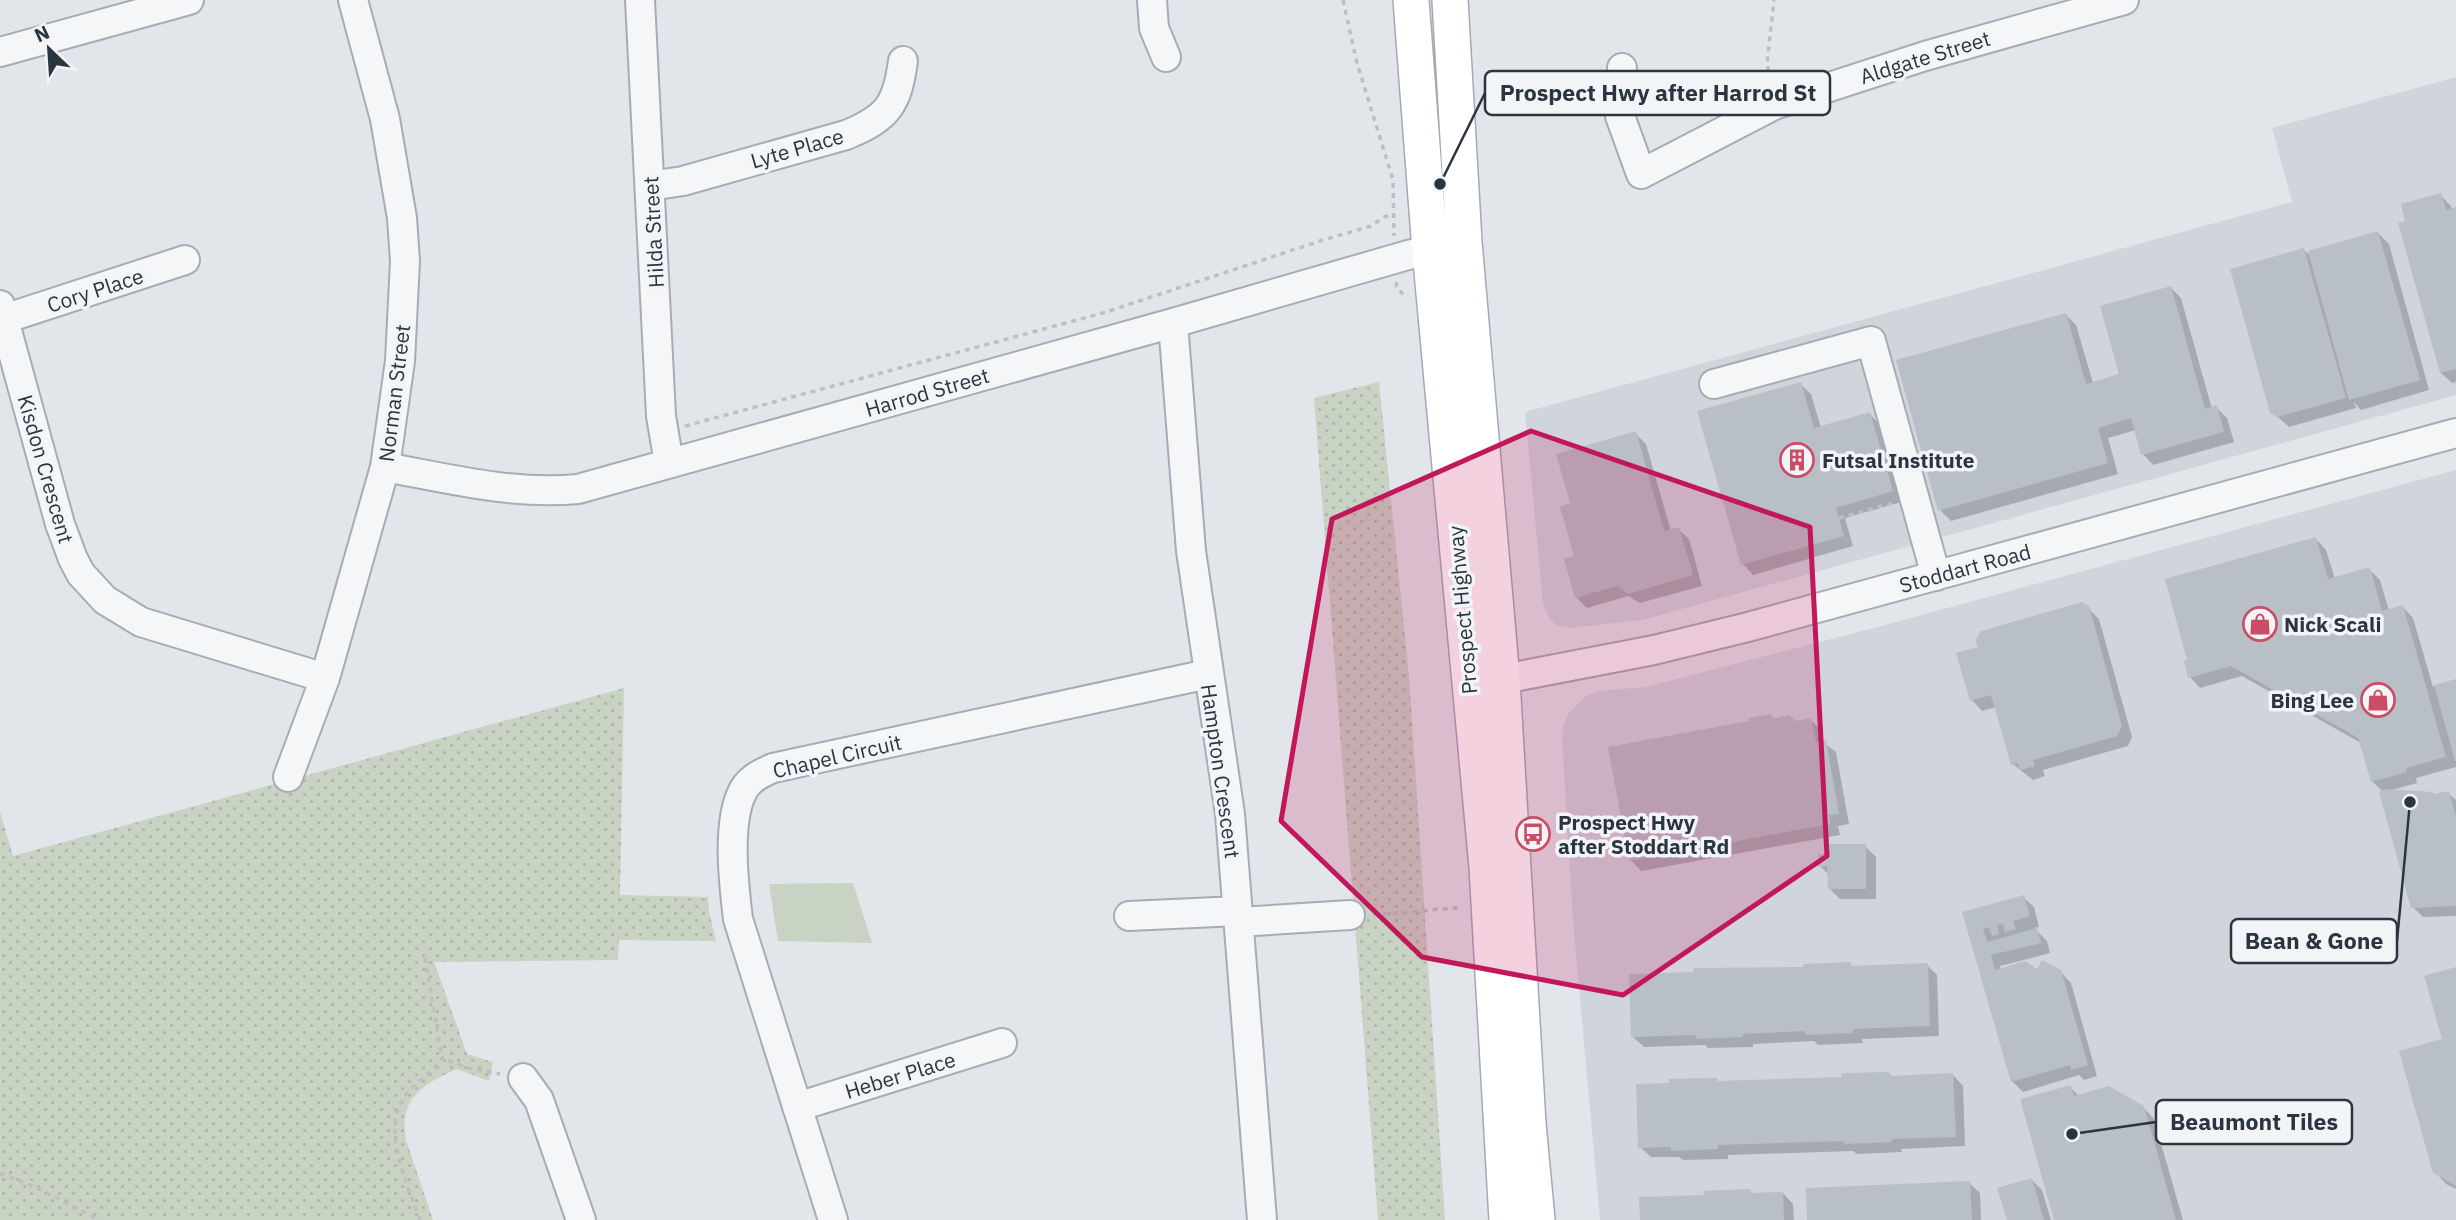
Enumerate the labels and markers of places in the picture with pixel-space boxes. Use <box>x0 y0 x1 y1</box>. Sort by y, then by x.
callout: Prospect Hwy after Harrod St <box>1485 71 1830 115</box>
building icon: Futsal Institute <box>1778 441 1816 479</box>
place label: Futsal Institute <box>1822 446 1975 474</box>
shop icon: Nick Scali <box>2241 605 2279 643</box>
place label: Nick Scali <box>2284 610 2381 638</box>
shop icon: Bing Lee <box>2359 681 2397 719</box>
place label: Bing Lee <box>2270 686 2354 714</box>
place label: Prospect Hwy after Stoddart Rd <box>1558 808 1729 860</box>
bus stop icon: Prospect Hwy after Stoddart Rd <box>1514 815 1552 853</box>
callout: Bean & Gone <box>2231 919 2397 963</box>
callout: Beaumont Tiles <box>2156 1100 2352 1144</box>

